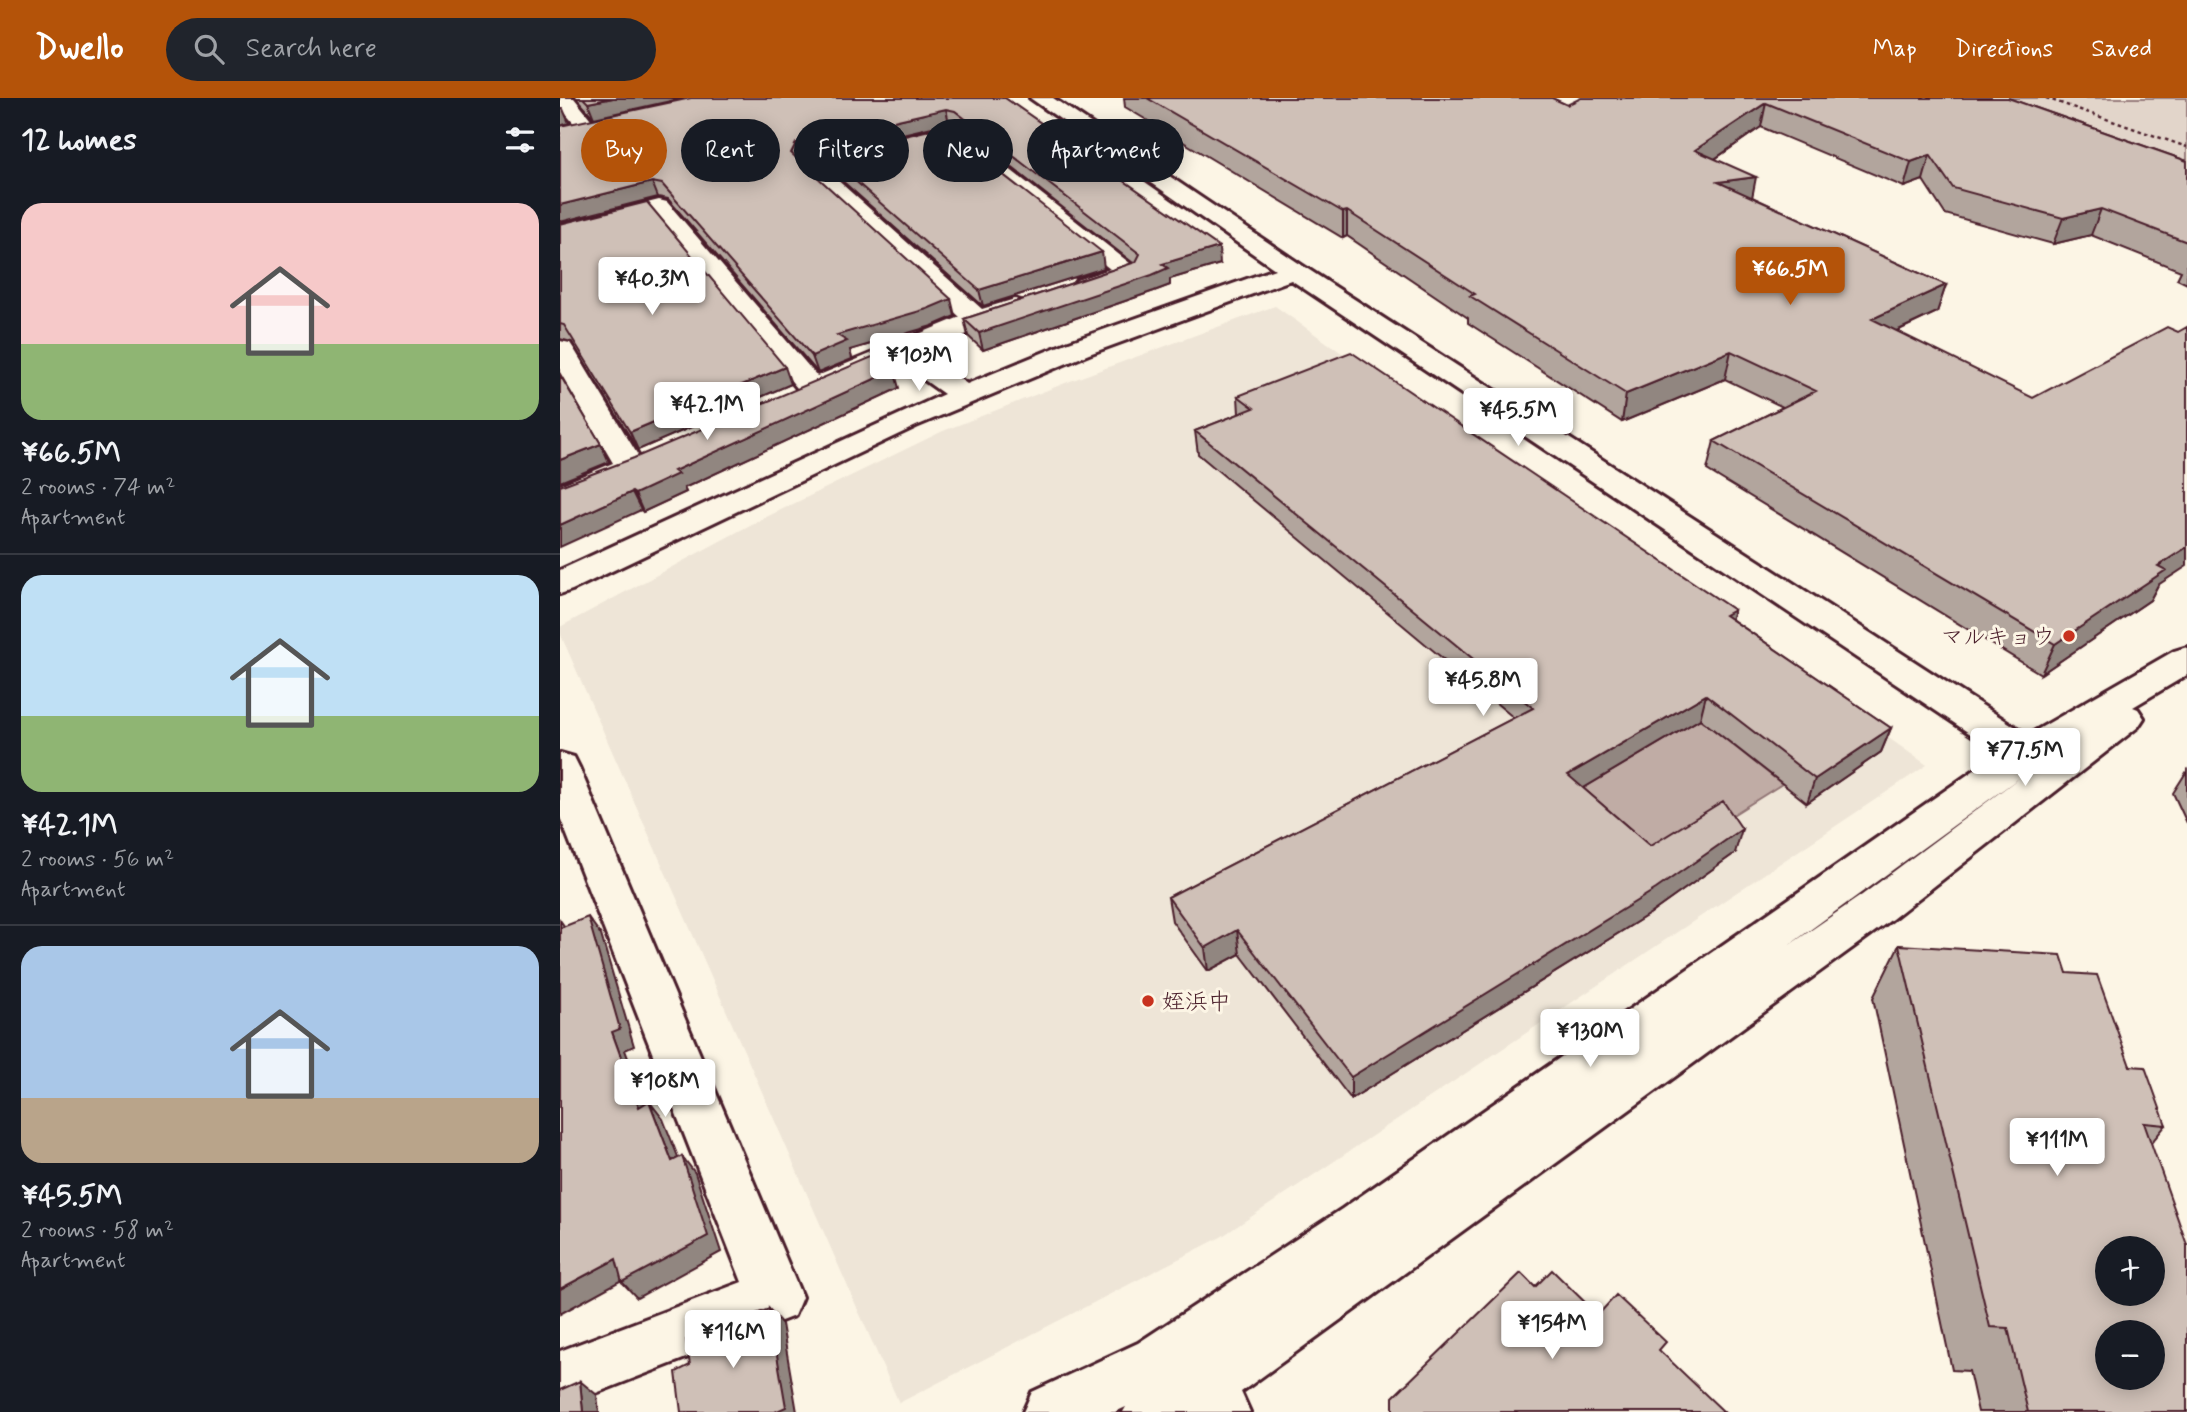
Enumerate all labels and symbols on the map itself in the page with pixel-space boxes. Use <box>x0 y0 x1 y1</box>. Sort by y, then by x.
pin: ¥66.5M <box>1733 248 1847 307</box>
pin: ¥40.3M <box>595 258 709 317</box>
pin: ¥103M <box>870 334 968 393</box>
pin: ¥42.1M <box>650 382 764 442</box>
pin: ¥45.5M <box>1461 388 1575 448</box>
place label: マルキョウ <box>1940 623 2055 653</box>
marker: マルキョウ <box>2061 628 2077 644</box>
pin: ¥45.8M <box>1426 658 1540 718</box>
pin: ¥77.5M <box>1968 728 2082 788</box>
place label: 姪浜中 <box>1162 988 1231 1018</box>
marker: 姪浜中 <box>1140 993 1156 1009</box>
pin: ¥130M <box>1541 1010 1639 1069</box>
pin: ¥108M <box>616 1060 714 1119</box>
pin: ¥111M <box>2008 1118 2106 1178</box>
pin: ¥154M <box>1503 1302 1601 1361</box>
pin: ¥116M <box>684 1310 782 1370</box>

